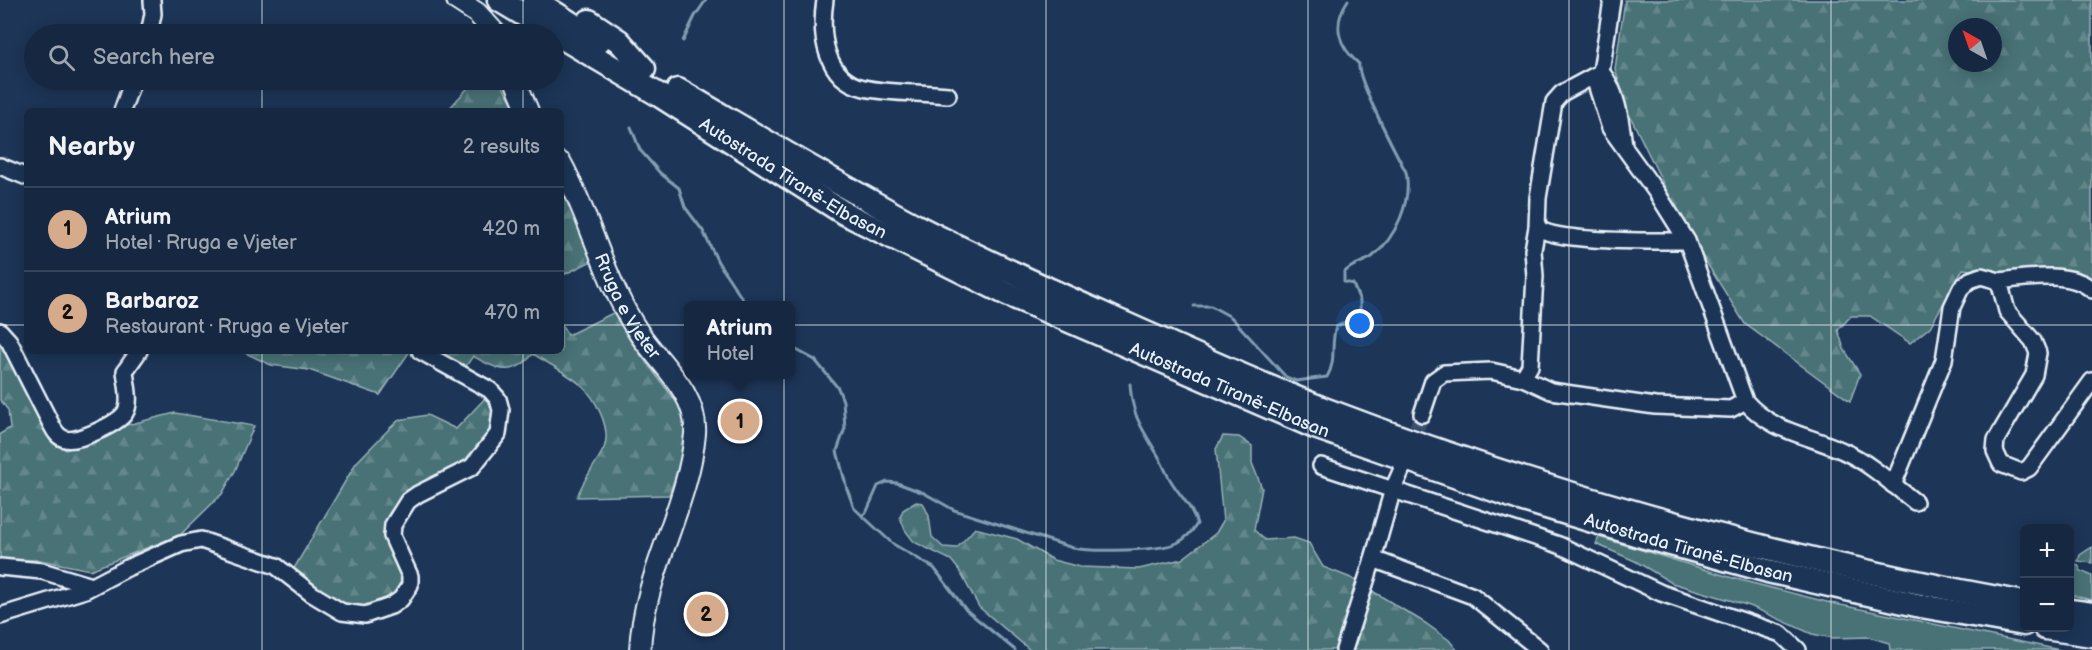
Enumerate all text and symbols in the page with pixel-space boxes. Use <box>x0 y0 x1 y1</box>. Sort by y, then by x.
north arrow <box>1948 18 2002 72</box>
search box <box>24 24 564 90</box>
icon: search <box>45 41 78 74</box>
text: Search here <box>93 44 215 71</box>
street label: Autostrada Tiranë-Elbasan <box>695 114 890 243</box>
text: Nearby <box>48 132 135 163</box>
text: 2 results <box>463 135 540 159</box>
text: Atrium <box>105 204 171 231</box>
text: 1 <box>63 217 72 241</box>
text: 420 m <box>482 217 540 241</box>
text: Hotel · Rruga e Vjeter <box>105 231 296 255</box>
street label: Rruga e Vjeter <box>590 250 665 364</box>
text: Barbaroz <box>105 288 199 315</box>
text: 2 <box>62 301 73 325</box>
text: 470 m <box>484 301 540 325</box>
popup <box>684 301 795 379</box>
your location <box>1345 309 1374 338</box>
text: Restaurant · Rruga e Vjeter <box>105 315 348 339</box>
text: Atrium <box>706 315 773 342</box>
street label: Autostrada Tiranë-Elbasan <box>1126 338 1332 442</box>
text: Hotel <box>706 342 754 366</box>
pin: 1 <box>720 398 760 444</box>
street label: Autostrada Tiranë-Elbasan <box>1582 509 1795 587</box>
map controls <box>2020 524 2074 632</box>
button: + <box>2020 524 2074 578</box>
button: − <box>2020 578 2074 632</box>
pin: 2 <box>686 592 726 636</box>

